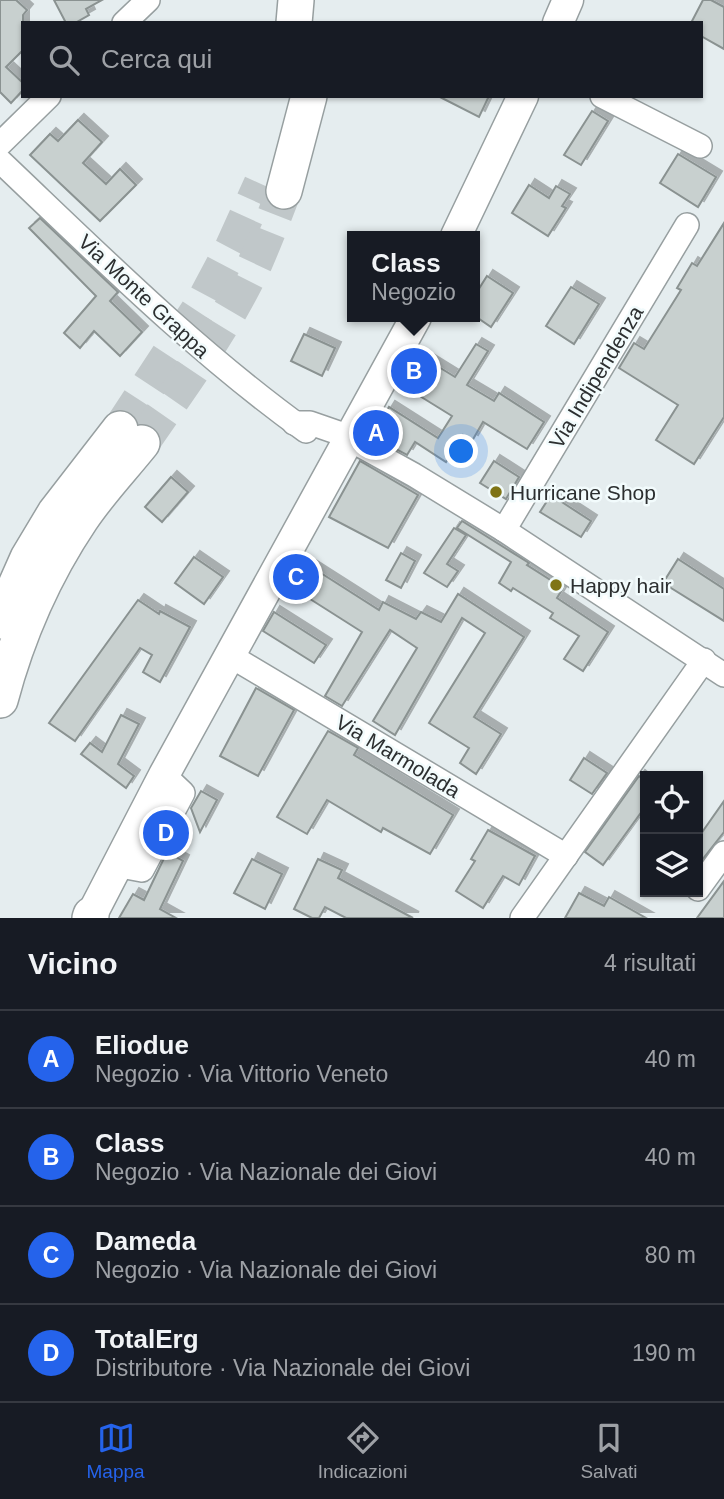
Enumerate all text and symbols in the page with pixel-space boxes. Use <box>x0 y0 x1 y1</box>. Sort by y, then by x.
search box <box>21 21 703 98</box>
icon: search <box>45 41 83 79</box>
text: Cerca qui <box>101 44 212 74</box>
street label: Via Monte Grappa <box>74 230 214 363</box>
popup <box>347 231 480 322</box>
text: Class <box>371 248 441 278</box>
text: Negozio <box>371 279 456 305</box>
street label: Via Indipendenza <box>544 301 648 452</box>
pin: B <box>391 345 437 397</box>
pin: A <box>353 407 399 459</box>
your location <box>444 434 478 468</box>
place label: Hurricane Shop <box>510 481 656 504</box>
marker: Hurricane Shop <box>488 484 504 500</box>
pin: C <box>273 551 319 603</box>
place label: Happy hair <box>570 574 672 597</box>
marker: Happy hair <box>548 577 564 593</box>
street label: Via Marmolada <box>332 710 465 802</box>
map controls <box>640 771 703 897</box>
button: locate <box>640 771 703 834</box>
pin: D <box>143 807 189 859</box>
button: layers <box>640 834 703 897</box>
text: Vicino <box>28 947 117 980</box>
text: 4 risultati <box>604 950 696 976</box>
text: Eliodue <box>95 1030 189 1060</box>
text: A <box>43 1046 59 1072</box>
text: 40 m <box>645 1046 696 1072</box>
text: Negozio · Via Vittorio Veneto <box>95 1061 388 1087</box>
text: Class <box>95 1128 164 1158</box>
text: B <box>43 1144 59 1170</box>
text: 40 m <box>645 1144 696 1170</box>
text: Negozio · Via Nazionale dei Giovi <box>95 1159 437 1185</box>
text: Dameda <box>95 1226 196 1256</box>
text: C <box>43 1242 59 1268</box>
text: 80 m <box>645 1242 696 1268</box>
text: Negozio · Via Nazionale dei Giovi <box>95 1257 437 1283</box>
text: TotalErg <box>95 1324 199 1354</box>
text: D <box>43 1340 59 1366</box>
text: 190 m <box>632 1340 696 1366</box>
text: Distributore · Via Nazionale dei Giovi <box>95 1355 470 1381</box>
tab: Mappa <box>87 1419 145 1483</box>
tab: Indicazioni <box>318 1419 407 1483</box>
tab: Salvati <box>580 1419 637 1483</box>

